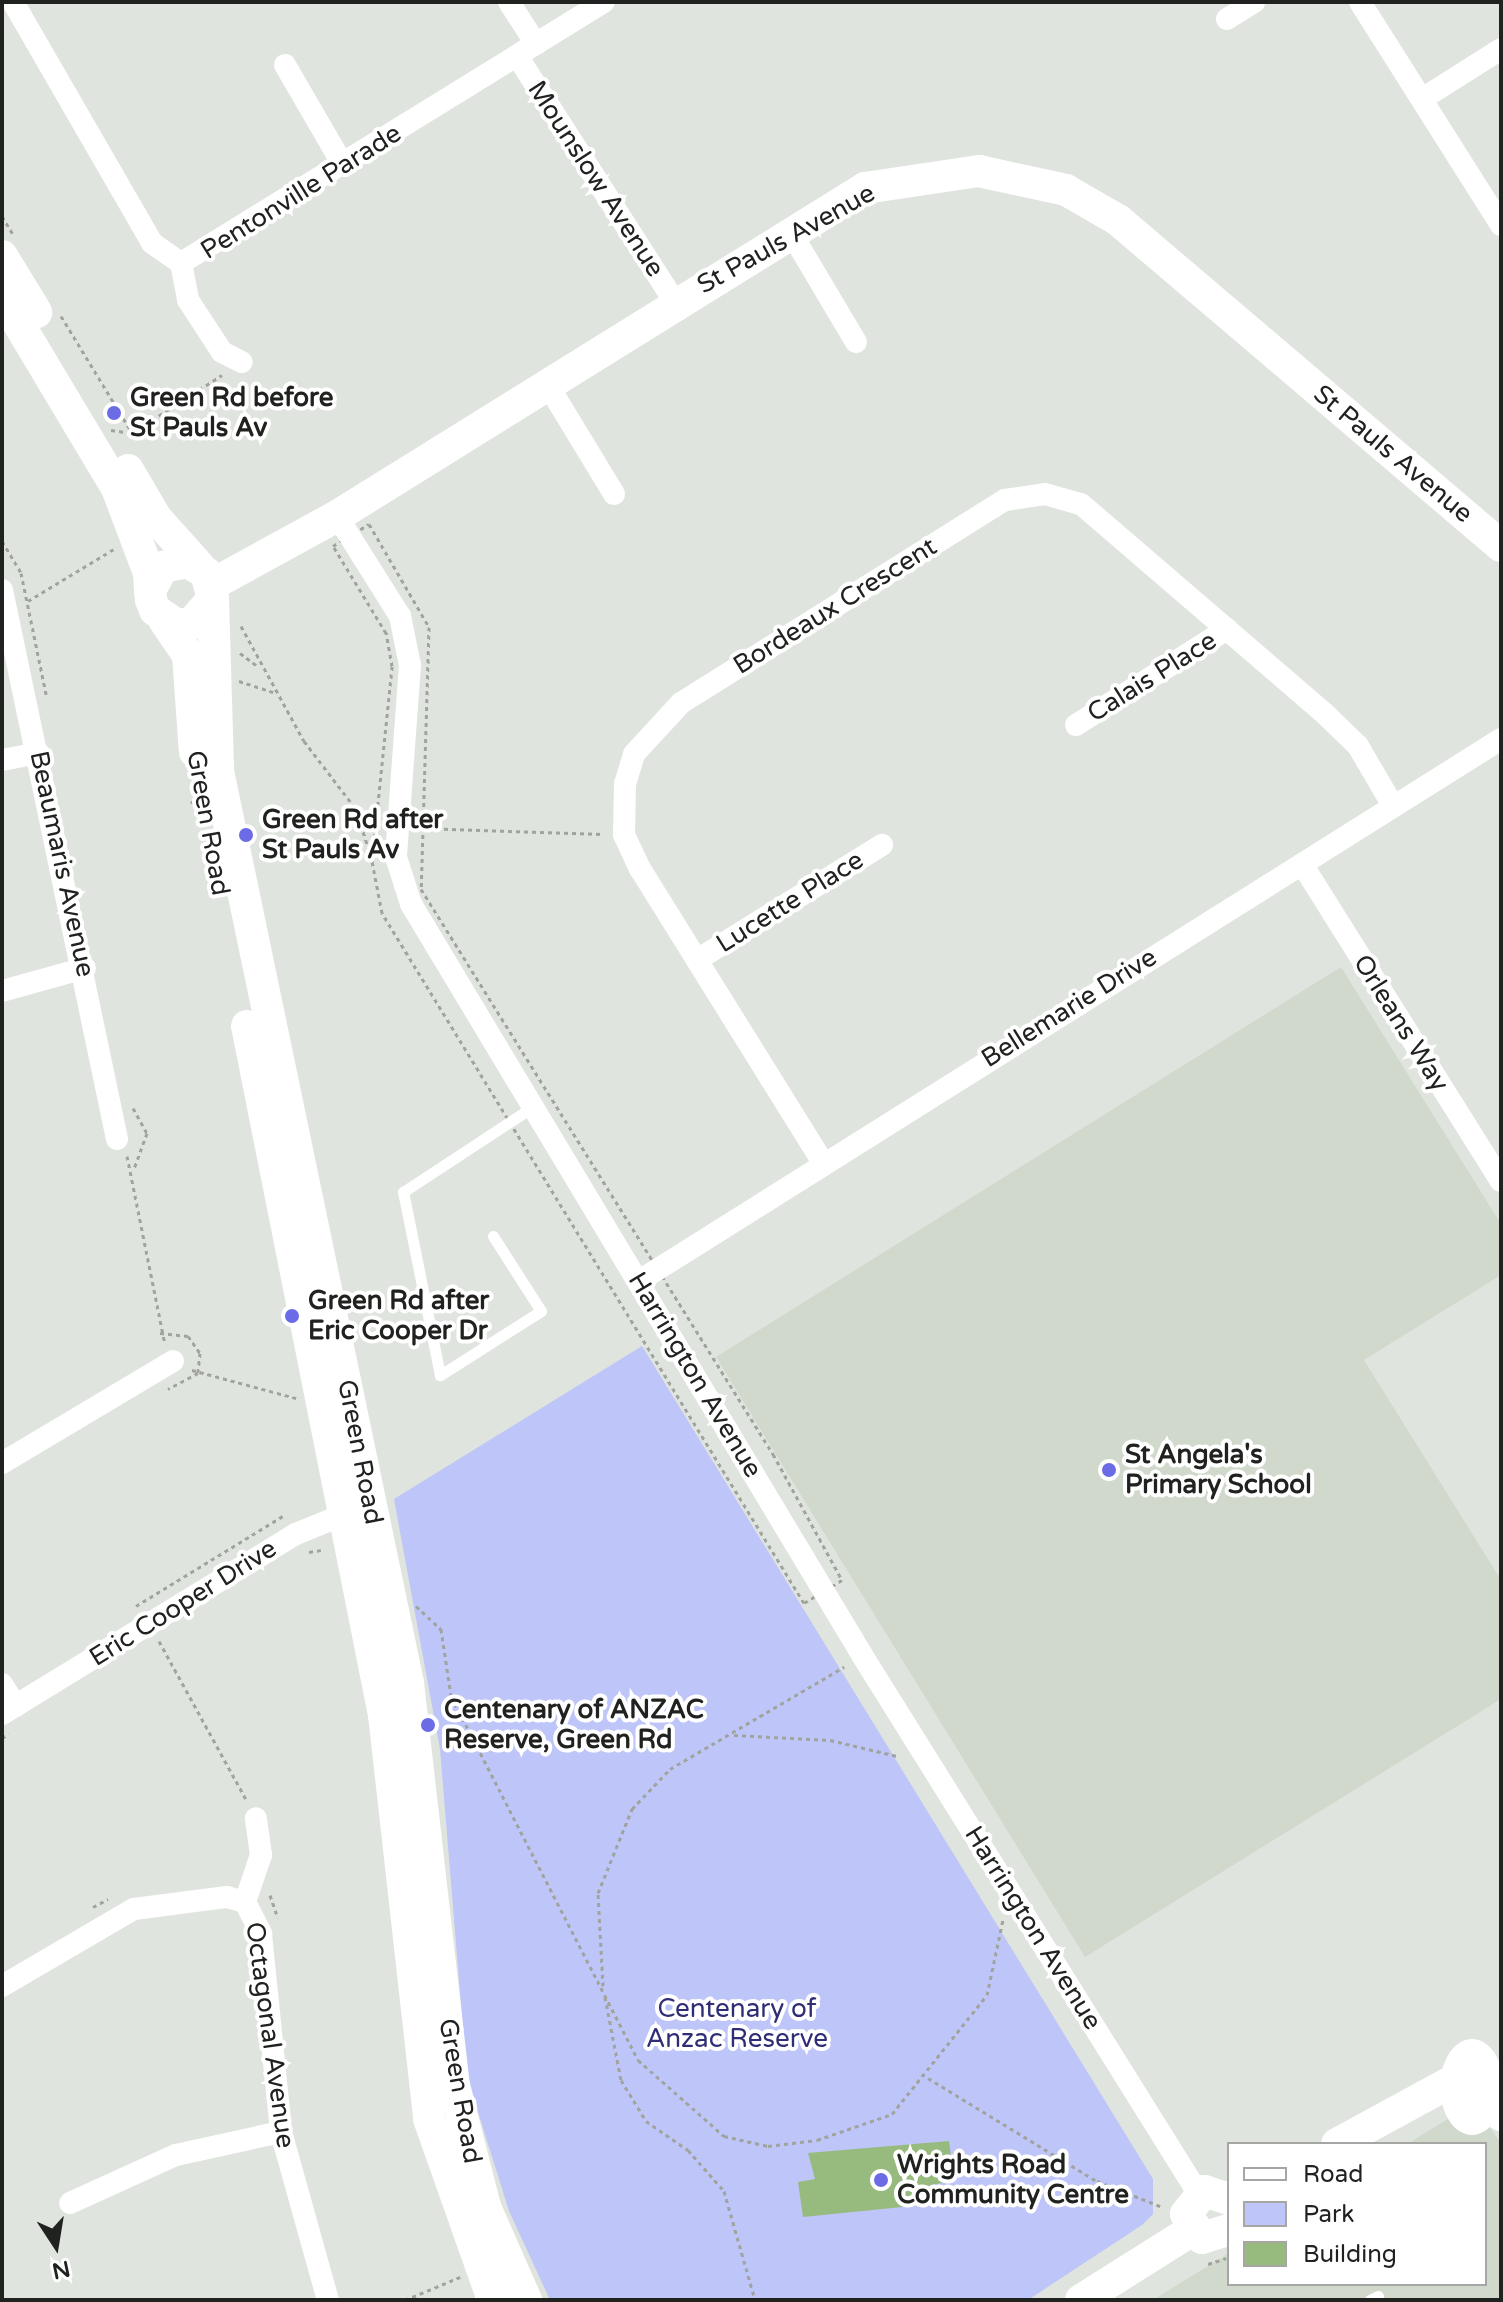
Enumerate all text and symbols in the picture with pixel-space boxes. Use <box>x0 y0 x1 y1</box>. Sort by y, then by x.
street label: Mounslow Avenue <box>521 75 671 283</box>
street label: Pentonville Parade <box>195 118 407 266</box>
street label: St Pauls Avenue <box>692 177 880 301</box>
street label: St Pauls Avenue <box>1307 378 1479 530</box>
place label: Green Rd before St Pauls Av <box>130 382 333 444</box>
marker: Green Rd before St Pauls Av <box>105 404 123 422</box>
street label: Bordeaux Crescent <box>728 531 942 681</box>
street label: Calais Place <box>1082 625 1222 729</box>
street label: Beaumaris Avenue <box>23 748 101 980</box>
street label: Green Road <box>180 748 236 898</box>
place label: Green Rd after St Pauls Av <box>262 804 443 866</box>
marker: Green Rd after St Pauls Av <box>237 826 255 844</box>
street label: Lucette Place <box>711 844 869 960</box>
street label: Bellemarie Drive <box>976 942 1162 1074</box>
street label: Orleans Way <box>1347 949 1455 1097</box>
street label: Harrington Avenue <box>621 1267 769 1483</box>
place label: Green Rd after Eric Cooper Dr <box>308 1285 489 1346</box>
marker: Green Rd after Eric Cooper Dr <box>283 1307 301 1325</box>
street label: Green Road <box>331 1377 389 1527</box>
place label: St Angela's Primary School <box>1125 1439 1312 1500</box>
marker: St Angela's Primary School <box>1100 1461 1118 1479</box>
street label: Eric Cooper Drive <box>84 1533 282 1673</box>
place label: Centenary of ANZAC Reserve, Green Rd <box>444 1694 704 1756</box>
marker: Centenary of ANZAC Reserve, Green Rd <box>419 1716 437 1734</box>
street label: Harrington Avenue <box>958 1820 1108 2036</box>
street label: Octagonal Avenue <box>239 1920 301 2150</box>
park label: Centenary of Anzac Reserve <box>646 1993 828 2054</box>
street label: Green Road <box>432 2016 488 2166</box>
legend <box>1227 2142 1487 2286</box>
place label: Wrights Road Community Centre <box>897 2149 1129 2210</box>
text: Road <box>1303 2160 1363 2189</box>
marker: Wrights Road Community Centre <box>872 2171 890 2189</box>
text: Park <box>1303 2200 1354 2229</box>
north arrow <box>16 2206 96 2286</box>
text: Building <box>1303 2240 1397 2269</box>
text: N <box>50 2255 72 2284</box>

